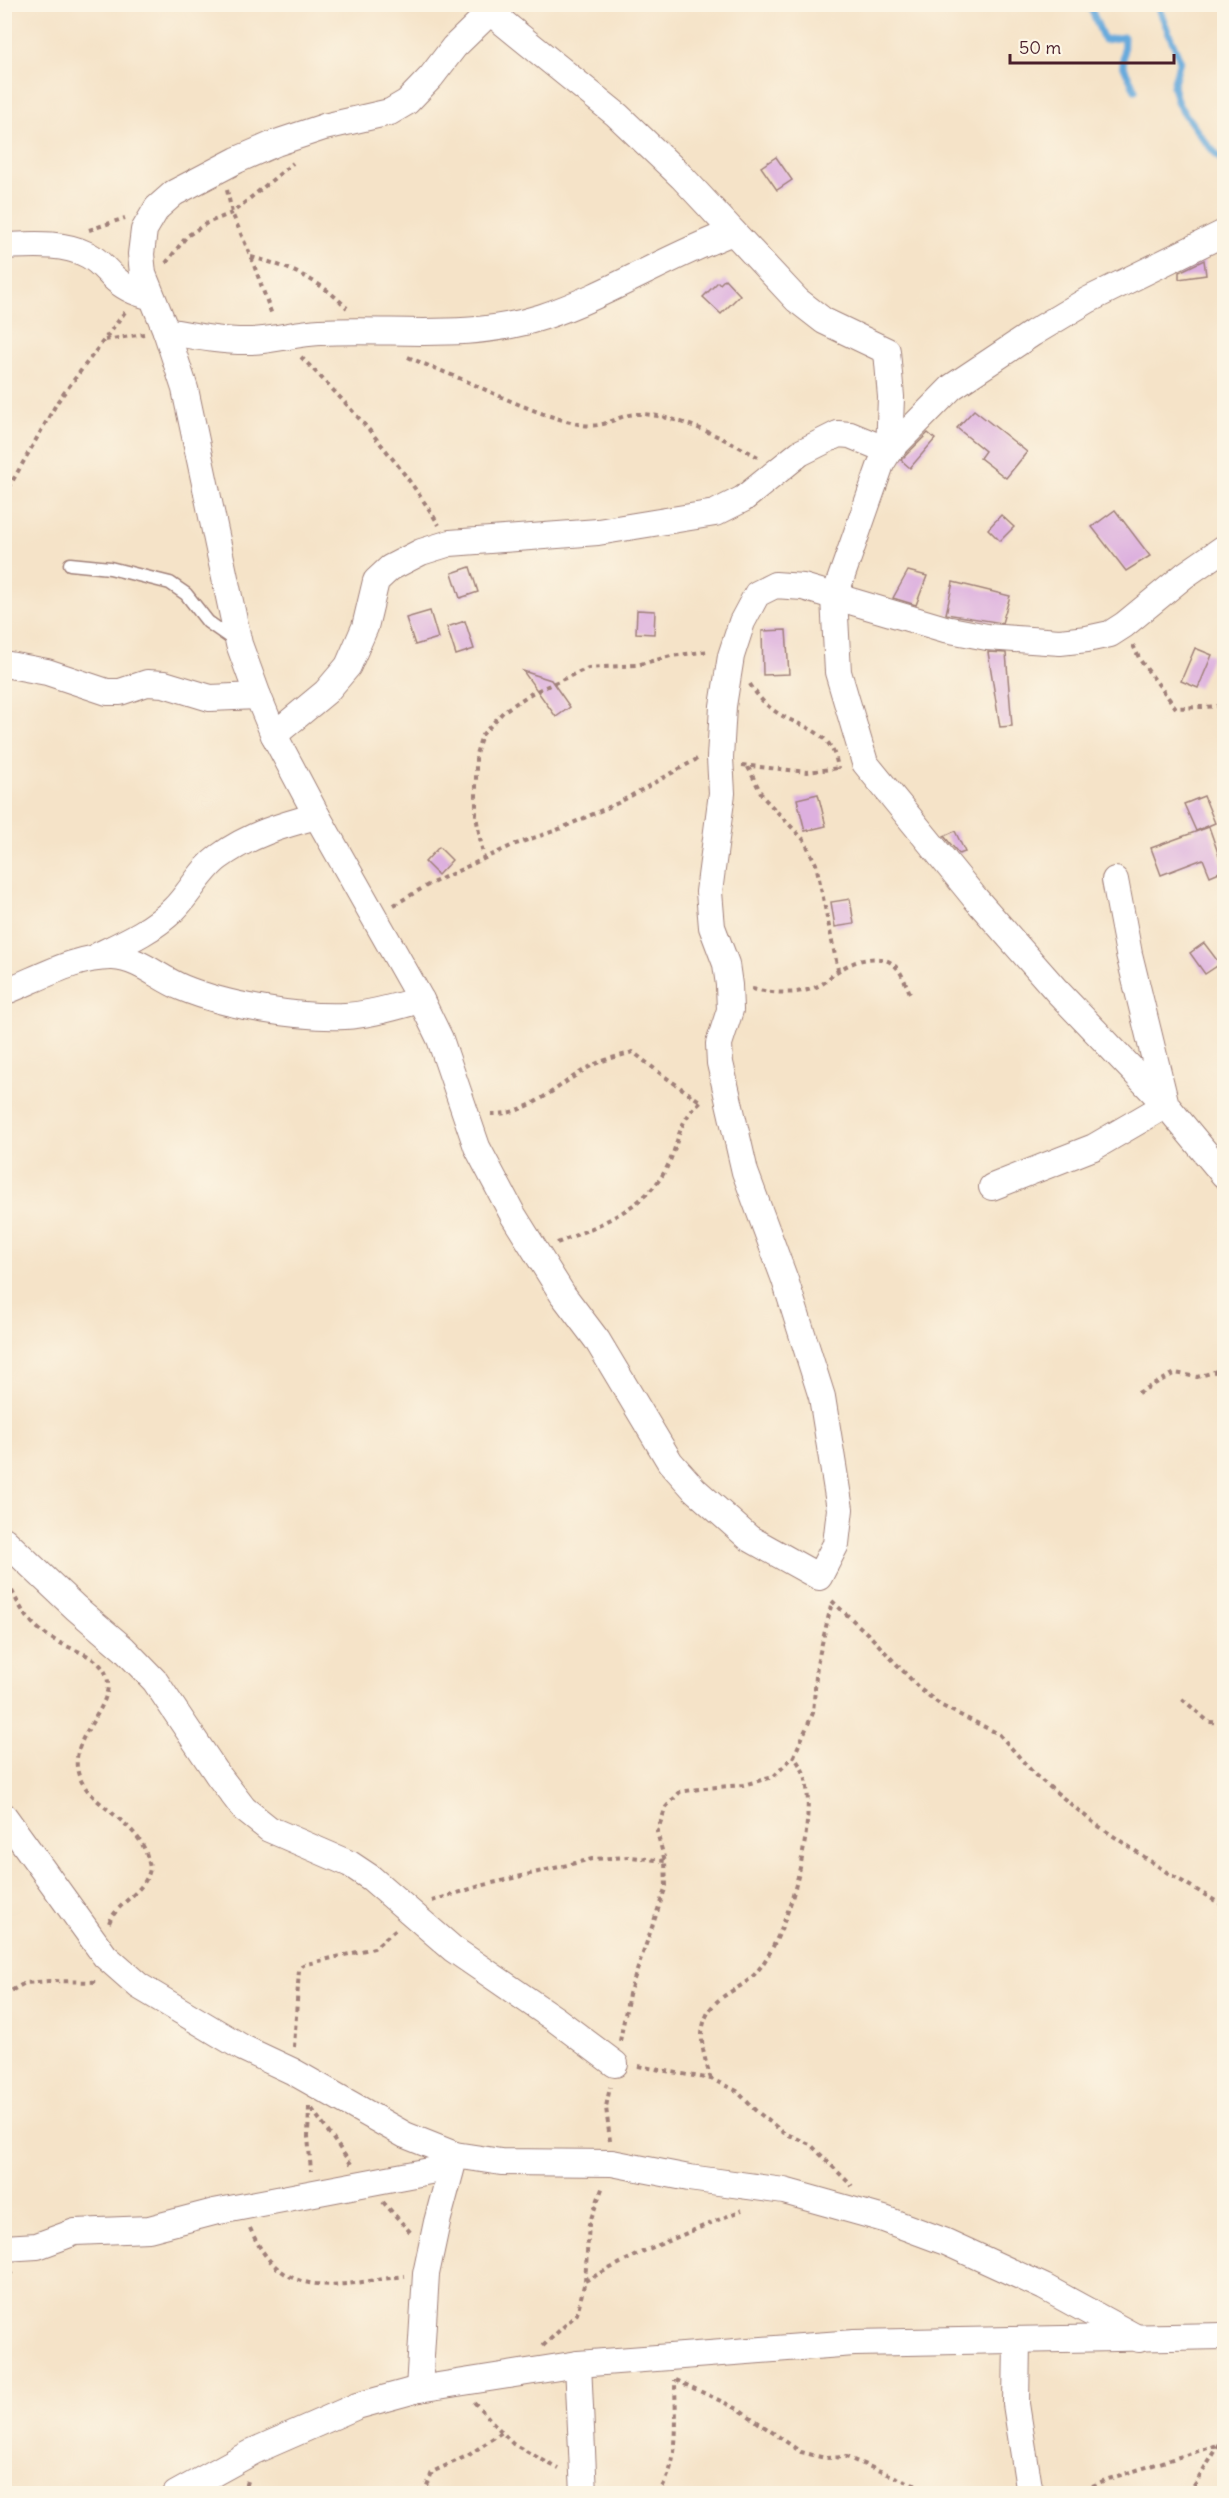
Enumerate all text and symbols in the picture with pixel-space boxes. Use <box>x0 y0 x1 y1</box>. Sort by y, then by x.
scale bar <box>1010 27 1174 65</box>
text: 50 m <box>1019 36 1061 59</box>

